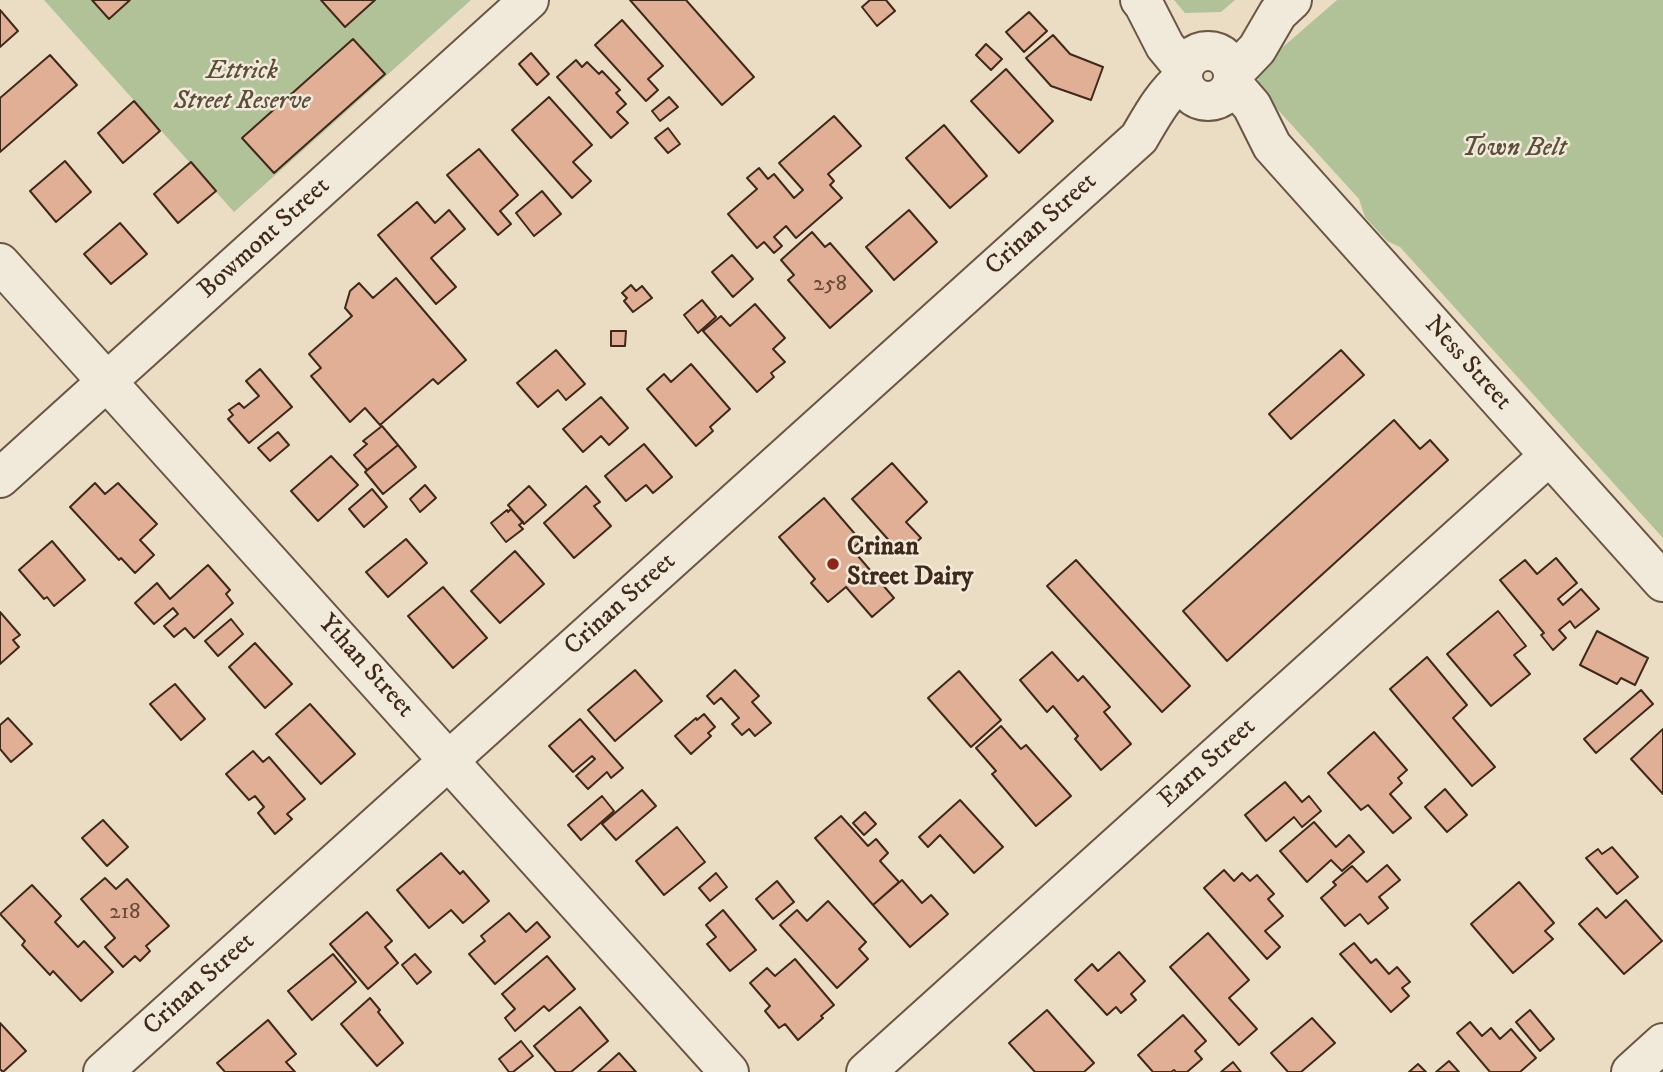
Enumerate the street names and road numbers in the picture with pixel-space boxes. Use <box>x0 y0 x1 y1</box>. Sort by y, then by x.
street label: Crinan Street <box>980 167 1104 283</box>
street label: Bowmont Street <box>193 172 337 306</box>
street label: Ness Street <box>1417 310 1517 418</box>
street label: Crinan Street <box>559 547 683 663</box>
street label: Ythan Street <box>310 609 420 725</box>
street label: Earn Street <box>1153 712 1263 816</box>
street label: Crinan Street <box>138 927 262 1043</box>

